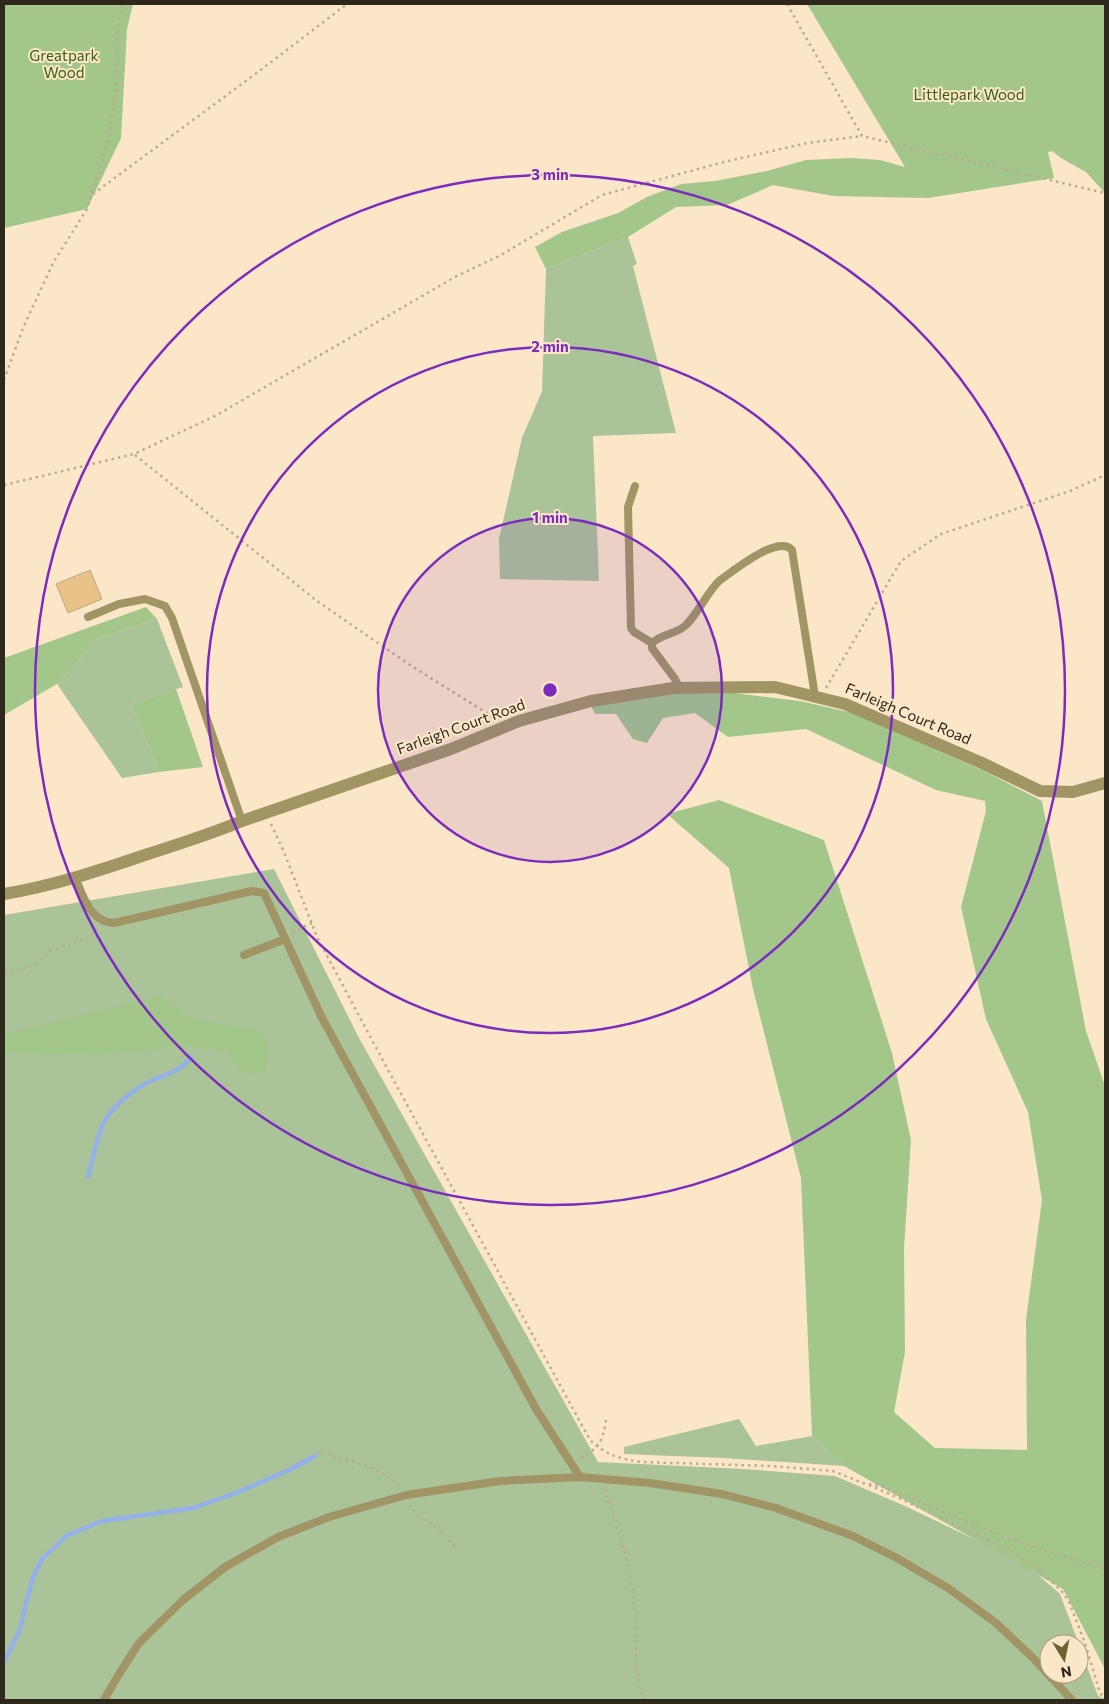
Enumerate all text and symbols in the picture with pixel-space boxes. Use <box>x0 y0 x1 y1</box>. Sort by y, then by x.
park label: Greatpark Wood <box>29 46 99 81</box>
park label: Littlepark Wood <box>913 85 1025 103</box>
text: 3 min <box>531 165 569 183</box>
text: 2 min <box>531 337 569 355</box>
text: 1 min <box>532 508 568 526</box>
street label: Farleigh Court Road <box>843 678 974 748</box>
centre of rings <box>541 681 559 699</box>
street label: Farleigh Court Road <box>394 695 527 758</box>
north arrow <box>1039 1634 1089 1684</box>
text: N <box>1060 1663 1073 1682</box>

